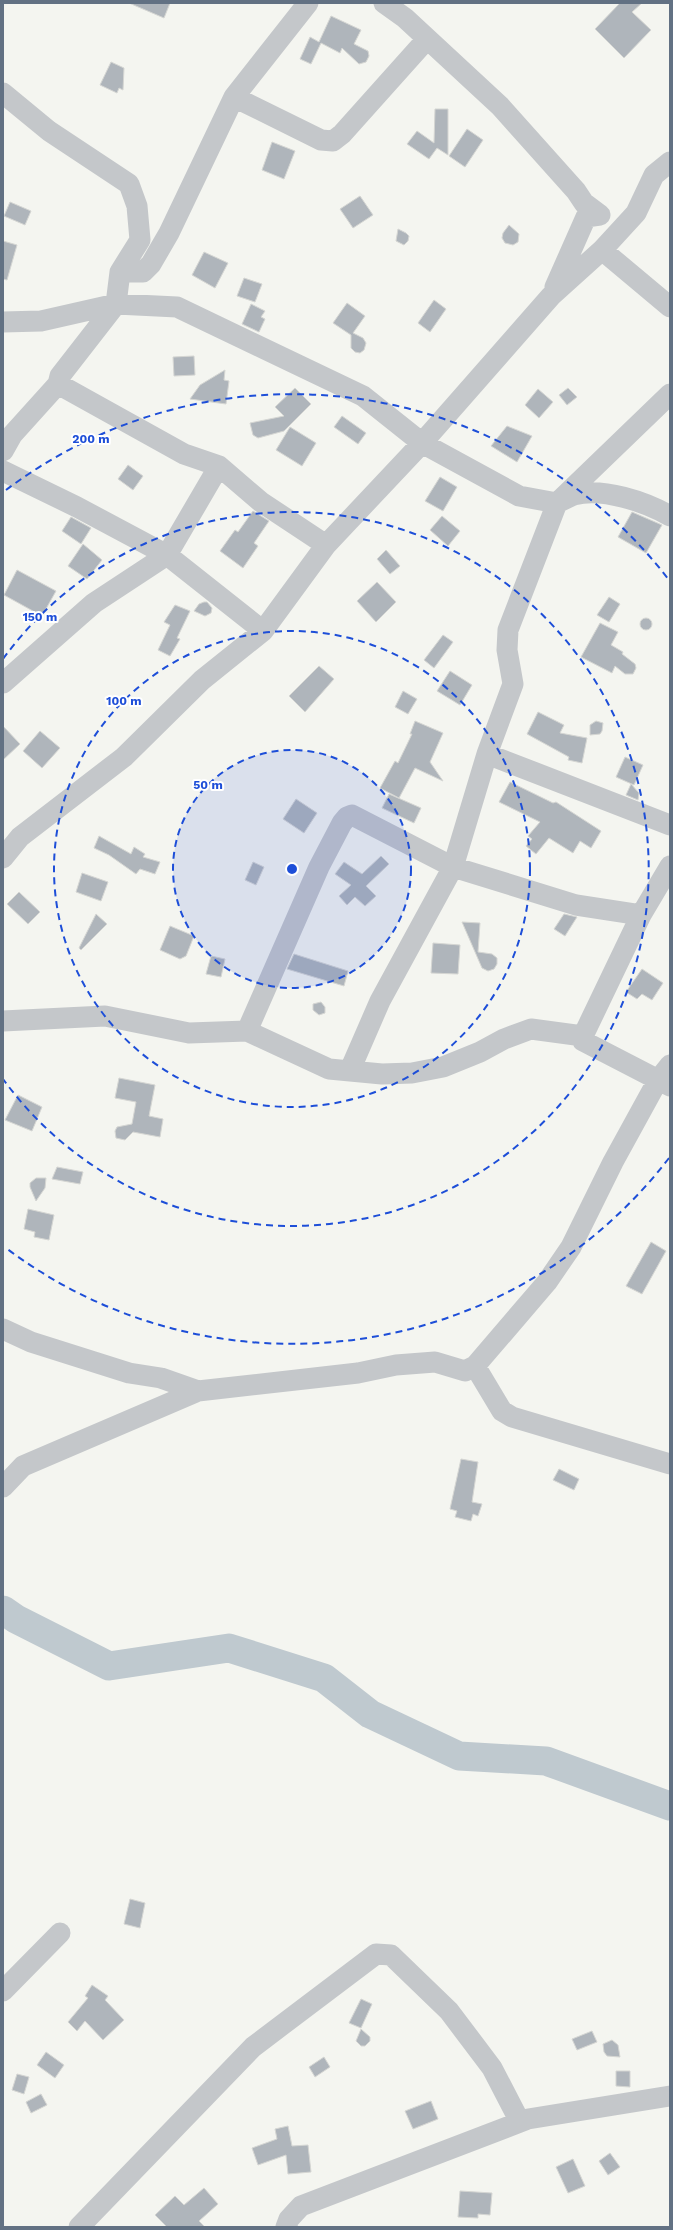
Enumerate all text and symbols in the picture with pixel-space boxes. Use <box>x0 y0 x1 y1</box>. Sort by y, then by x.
text: 200 m <box>72 432 110 446</box>
text: 150 m <box>23 610 57 624</box>
text: 100 m <box>106 694 142 708</box>
text: 50 m <box>193 778 223 792</box>
centre of rings <box>285 862 299 876</box>

